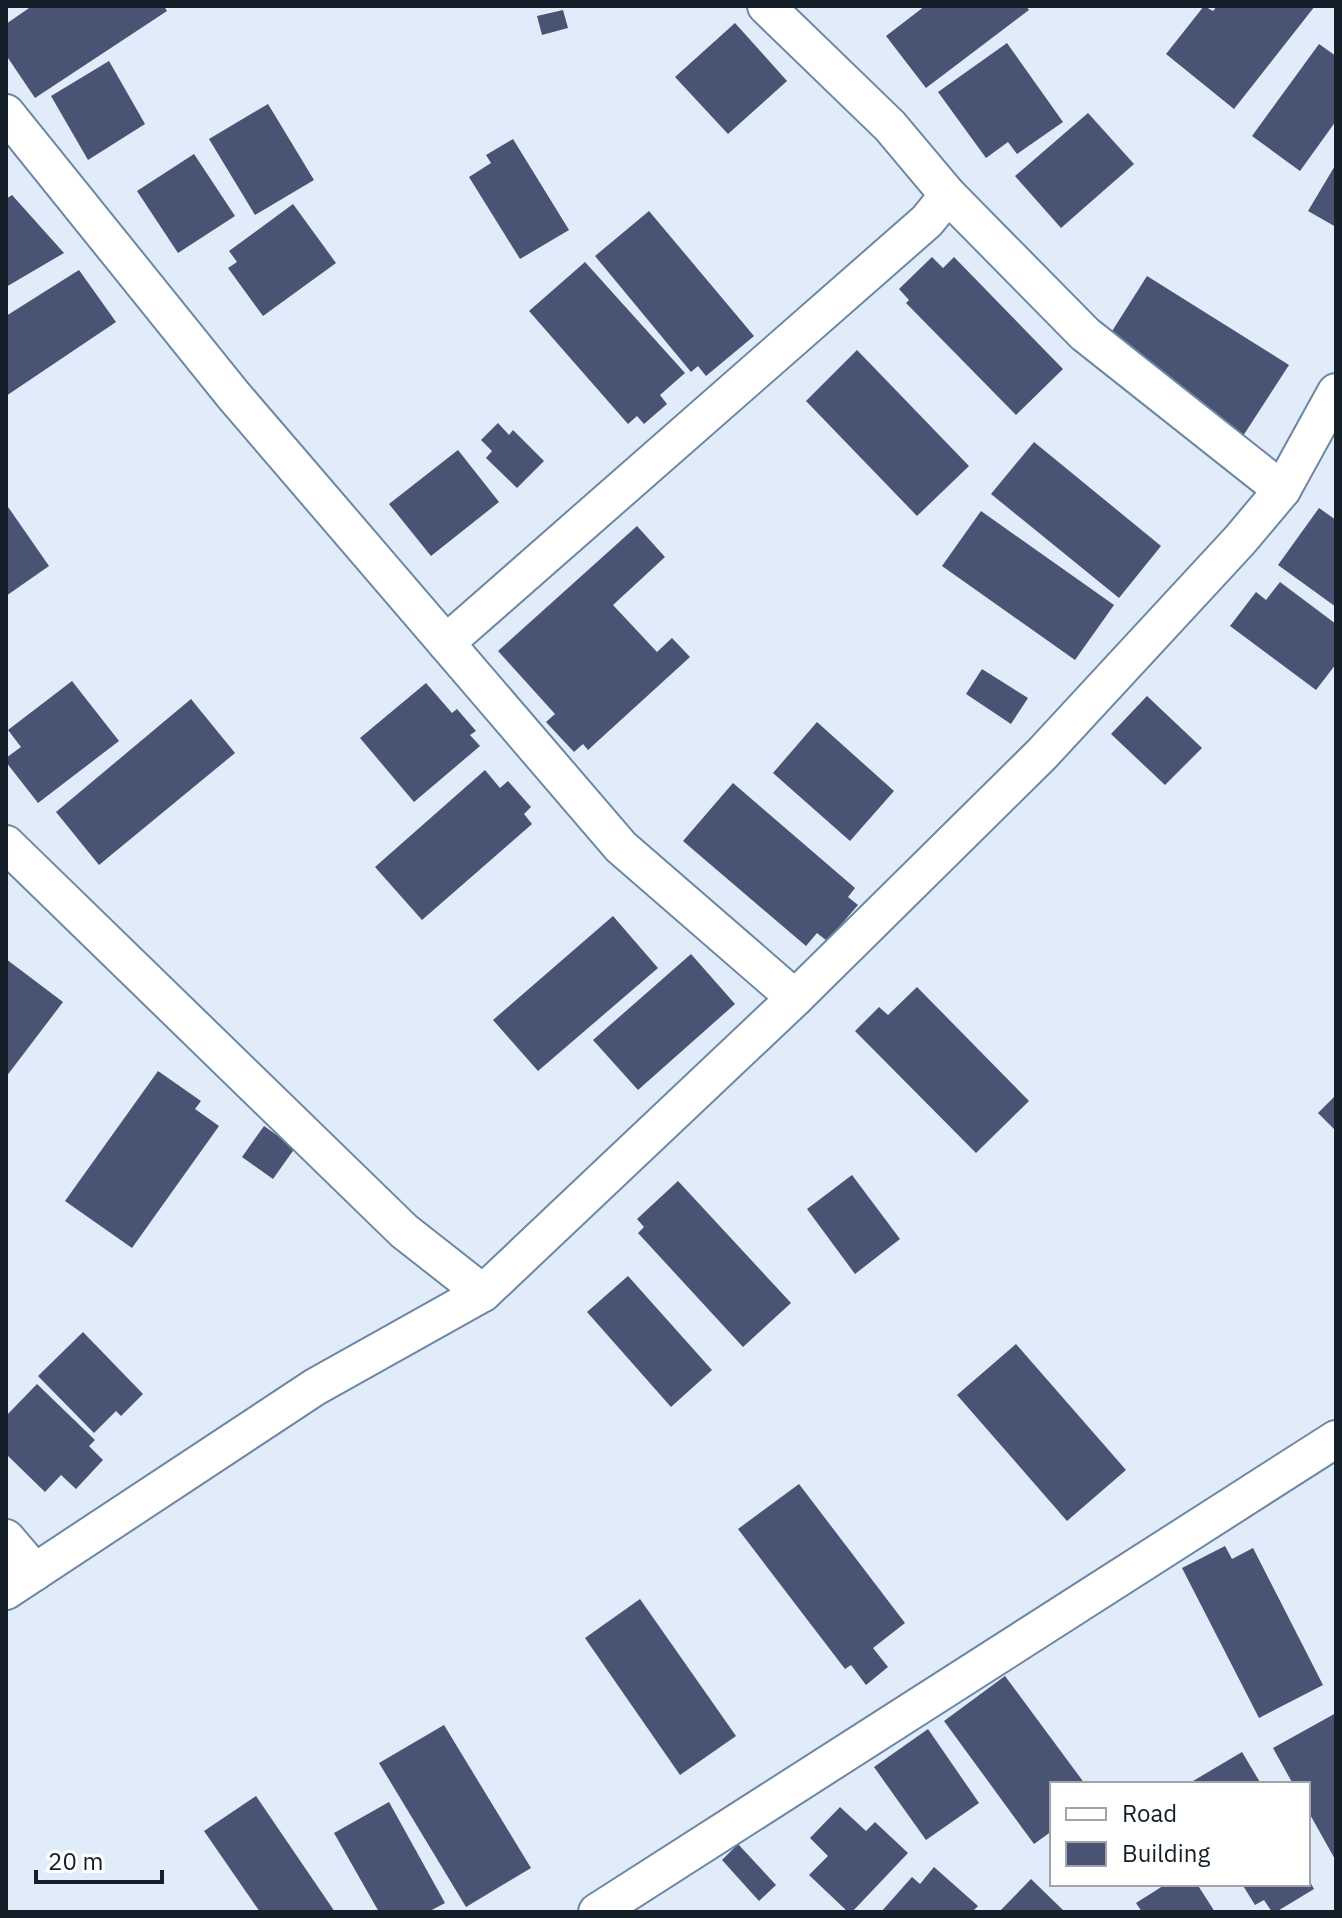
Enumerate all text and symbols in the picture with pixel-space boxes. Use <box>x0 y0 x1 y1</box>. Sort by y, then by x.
legend <box>1050 1782 1310 1886</box>
text: Road <box>1122 1797 1177 1829</box>
scale bar <box>36 1834 162 1884</box>
text: Building <box>1122 1837 1210 1869</box>
text: 20 m <box>48 1845 103 1877</box>

